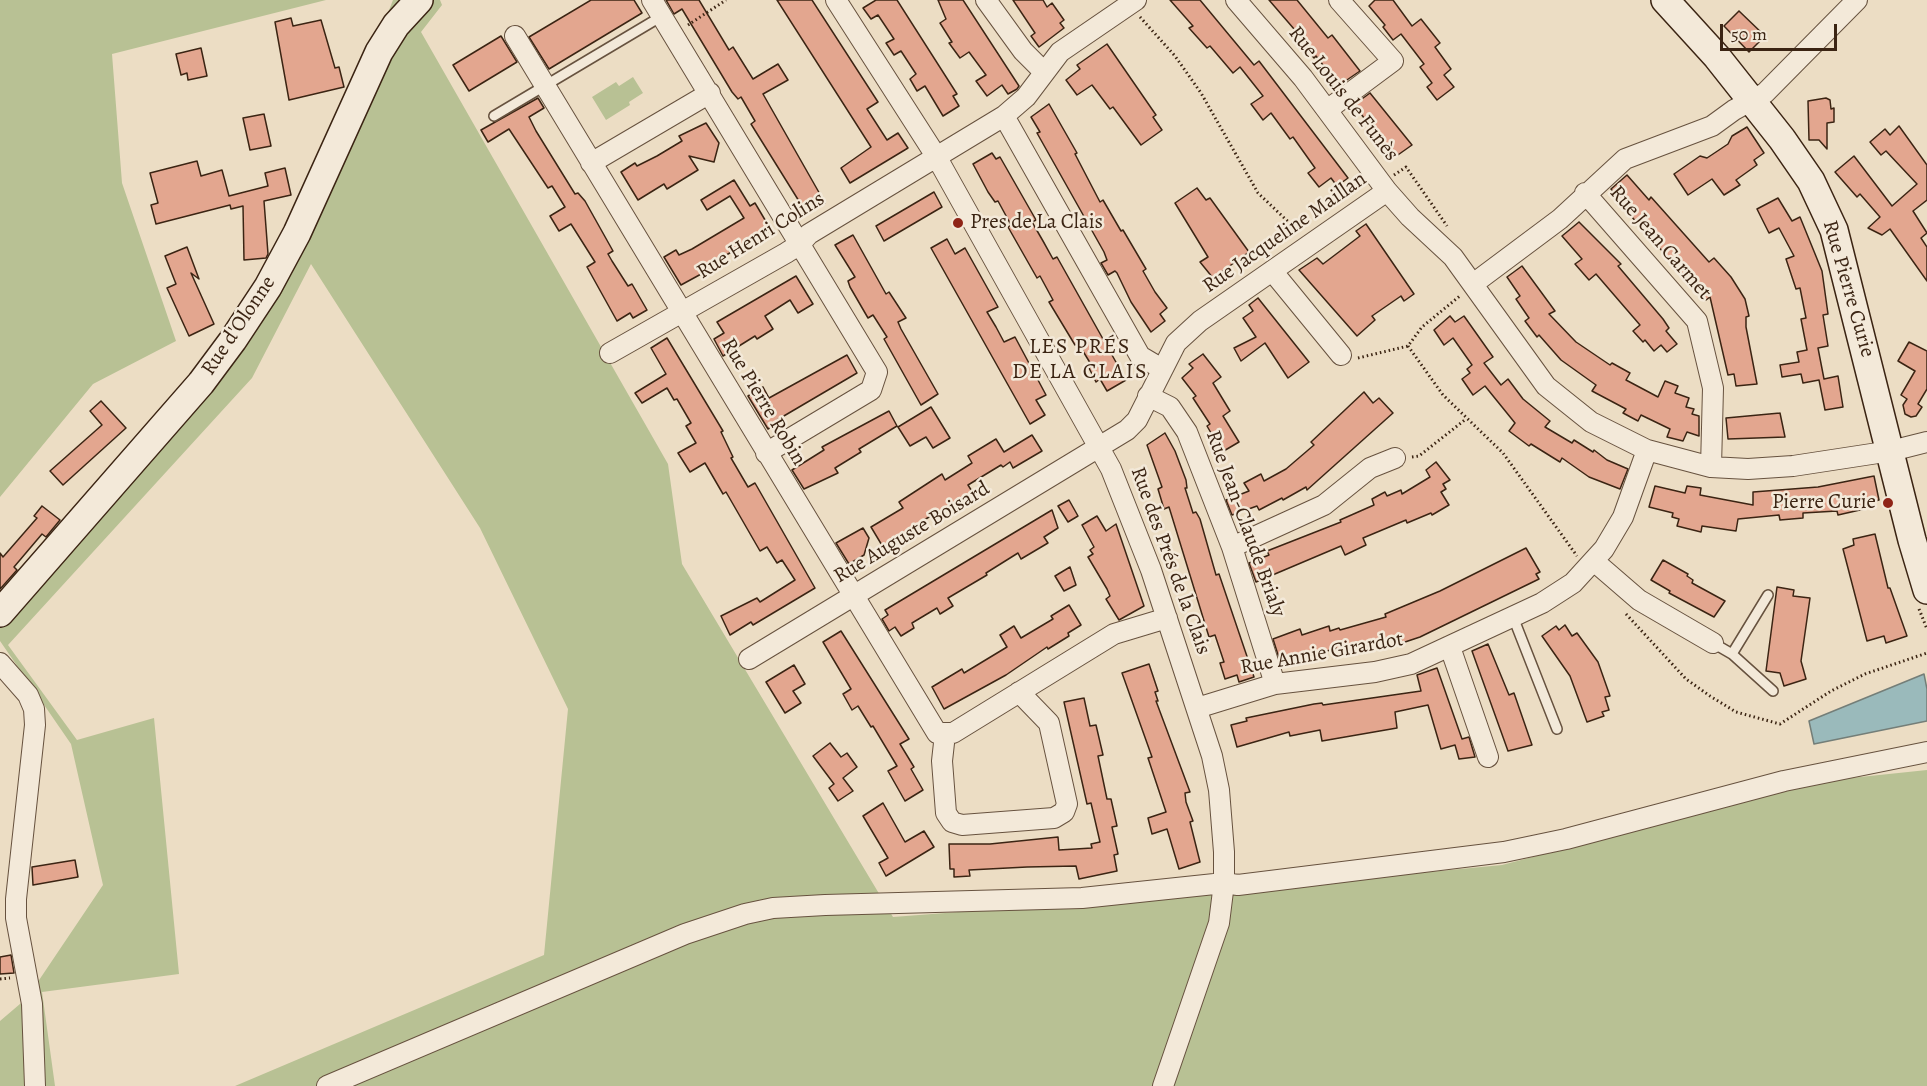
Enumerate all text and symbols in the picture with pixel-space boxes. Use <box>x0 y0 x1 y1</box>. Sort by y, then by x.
scale bar <box>1723 12 1840 50</box>
street label: Rue Louis de Funès <box>1282 21 1404 167</box>
text: 50 m <box>1731 22 1767 46</box>
street label: Rue Jacqueline Maillan <box>1198 167 1372 299</box>
street label: Rue Jean Carmet <box>1604 181 1716 305</box>
street label: Rue Henri Colins <box>693 187 829 285</box>
place label: Pres de La Clais <box>970 210 1103 236</box>
marker: Pres de La Clais <box>951 216 965 230</box>
street label: Rue Pierre Curie <box>1816 218 1880 360</box>
street label: Rue d'Olonne <box>197 271 281 381</box>
street label: Rue Pierre Robin <box>715 334 811 470</box>
district label: LES PRÉS DE LA CLAIS <box>1012 335 1148 386</box>
street label: Rue Jean-Claude Brialy <box>1200 427 1290 621</box>
street label: Rue des Prés de la Clais <box>1124 464 1216 658</box>
street label: Rue Auguste Boisard <box>830 477 994 589</box>
place label: Pierre Curie <box>1772 490 1876 516</box>
marker: Pierre Curie <box>1881 496 1895 510</box>
street label: Rue Annie Girardot <box>1239 627 1405 681</box>

